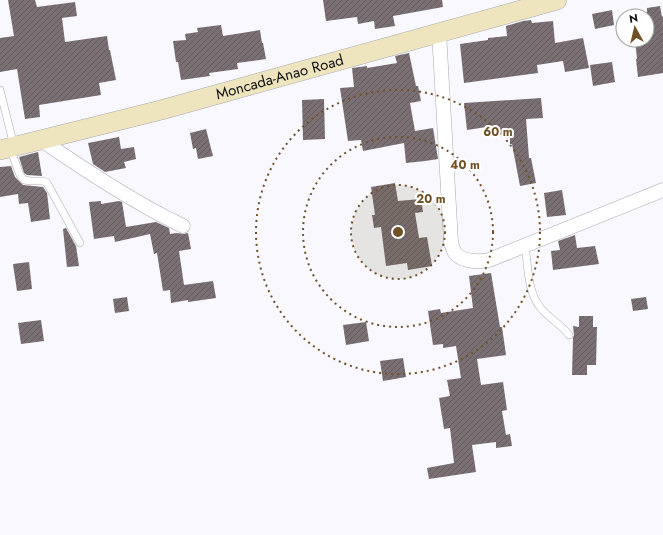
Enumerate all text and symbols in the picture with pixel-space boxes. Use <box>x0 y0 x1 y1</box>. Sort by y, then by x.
north arrow <box>615 8 655 48</box>
text: N <box>628 10 639 27</box>
street label: Moncada-Anao Road <box>213 49 346 105</box>
text: 60 m <box>483 123 513 141</box>
text: 40 m <box>450 156 480 174</box>
text: 20 m <box>416 190 446 208</box>
centre of rings <box>391 225 405 239</box>

